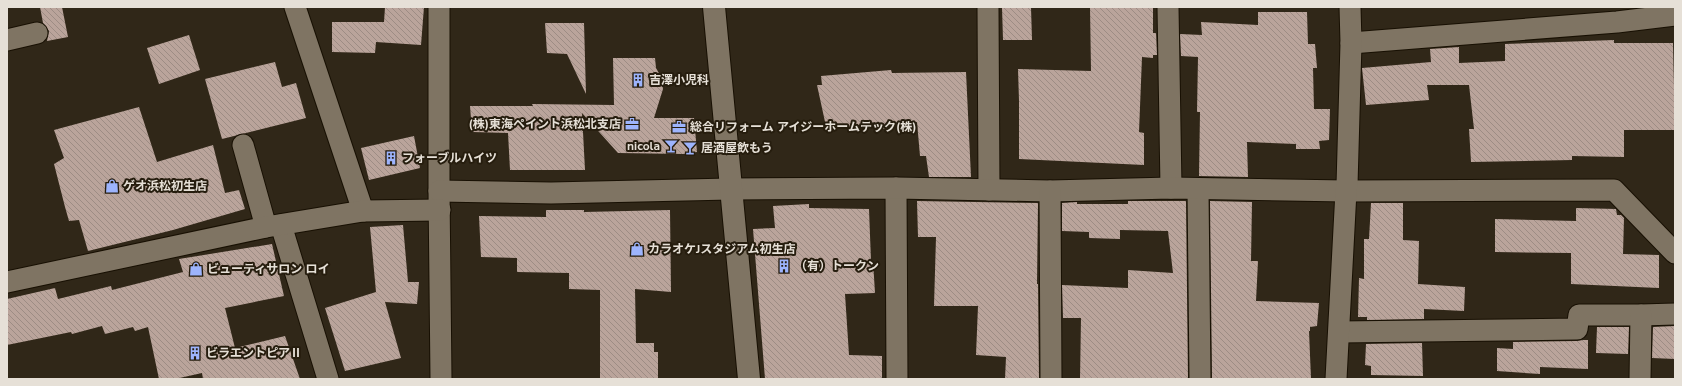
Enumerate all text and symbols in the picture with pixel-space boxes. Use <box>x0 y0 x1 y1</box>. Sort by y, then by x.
building icon: 吉澤小児科 <box>630 72 646 88</box>
place label: 吉澤小児科 <box>649 72 709 88</box>
place label: (株)東海ペイント浜松北支店 <box>468 116 621 132</box>
office icon: (株)東海ペイント浜松北支店 <box>624 116 640 132</box>
office icon: 総合リフォーム アイジーホームテック(株) <box>671 119 687 135</box>
place label: 総合リフォーム アイジーホームテック(株) <box>690 119 917 135</box>
place label: nicola <box>627 138 660 154</box>
bar icon: nicola <box>663 138 679 154</box>
bar icon: 居酒屋飲もう <box>682 140 698 156</box>
place label: 居酒屋飲もう <box>701 140 773 156</box>
building icon: フォーブルハイツ <box>383 150 399 166</box>
place label: フォーブルハイツ <box>402 150 497 166</box>
shop icon: ゲオ浜松初生店 <box>104 178 120 194</box>
place label: ゲオ浜松初生店 <box>123 178 207 194</box>
shop icon: カラオケJスタジアム初生店 <box>629 241 645 257</box>
place label: カラオケJスタジアム初生店 <box>648 241 795 257</box>
building icon: （有）トークン <box>776 258 792 274</box>
place label: （有）トークン <box>795 258 879 274</box>
shop icon: ビューティサロン ロイ <box>188 261 204 277</box>
place label: ビューティサロン ロイ <box>207 261 330 277</box>
building icon: ビラエントピアⅡ <box>187 345 203 361</box>
place label: ビラエントピアⅡ <box>206 345 302 361</box>

